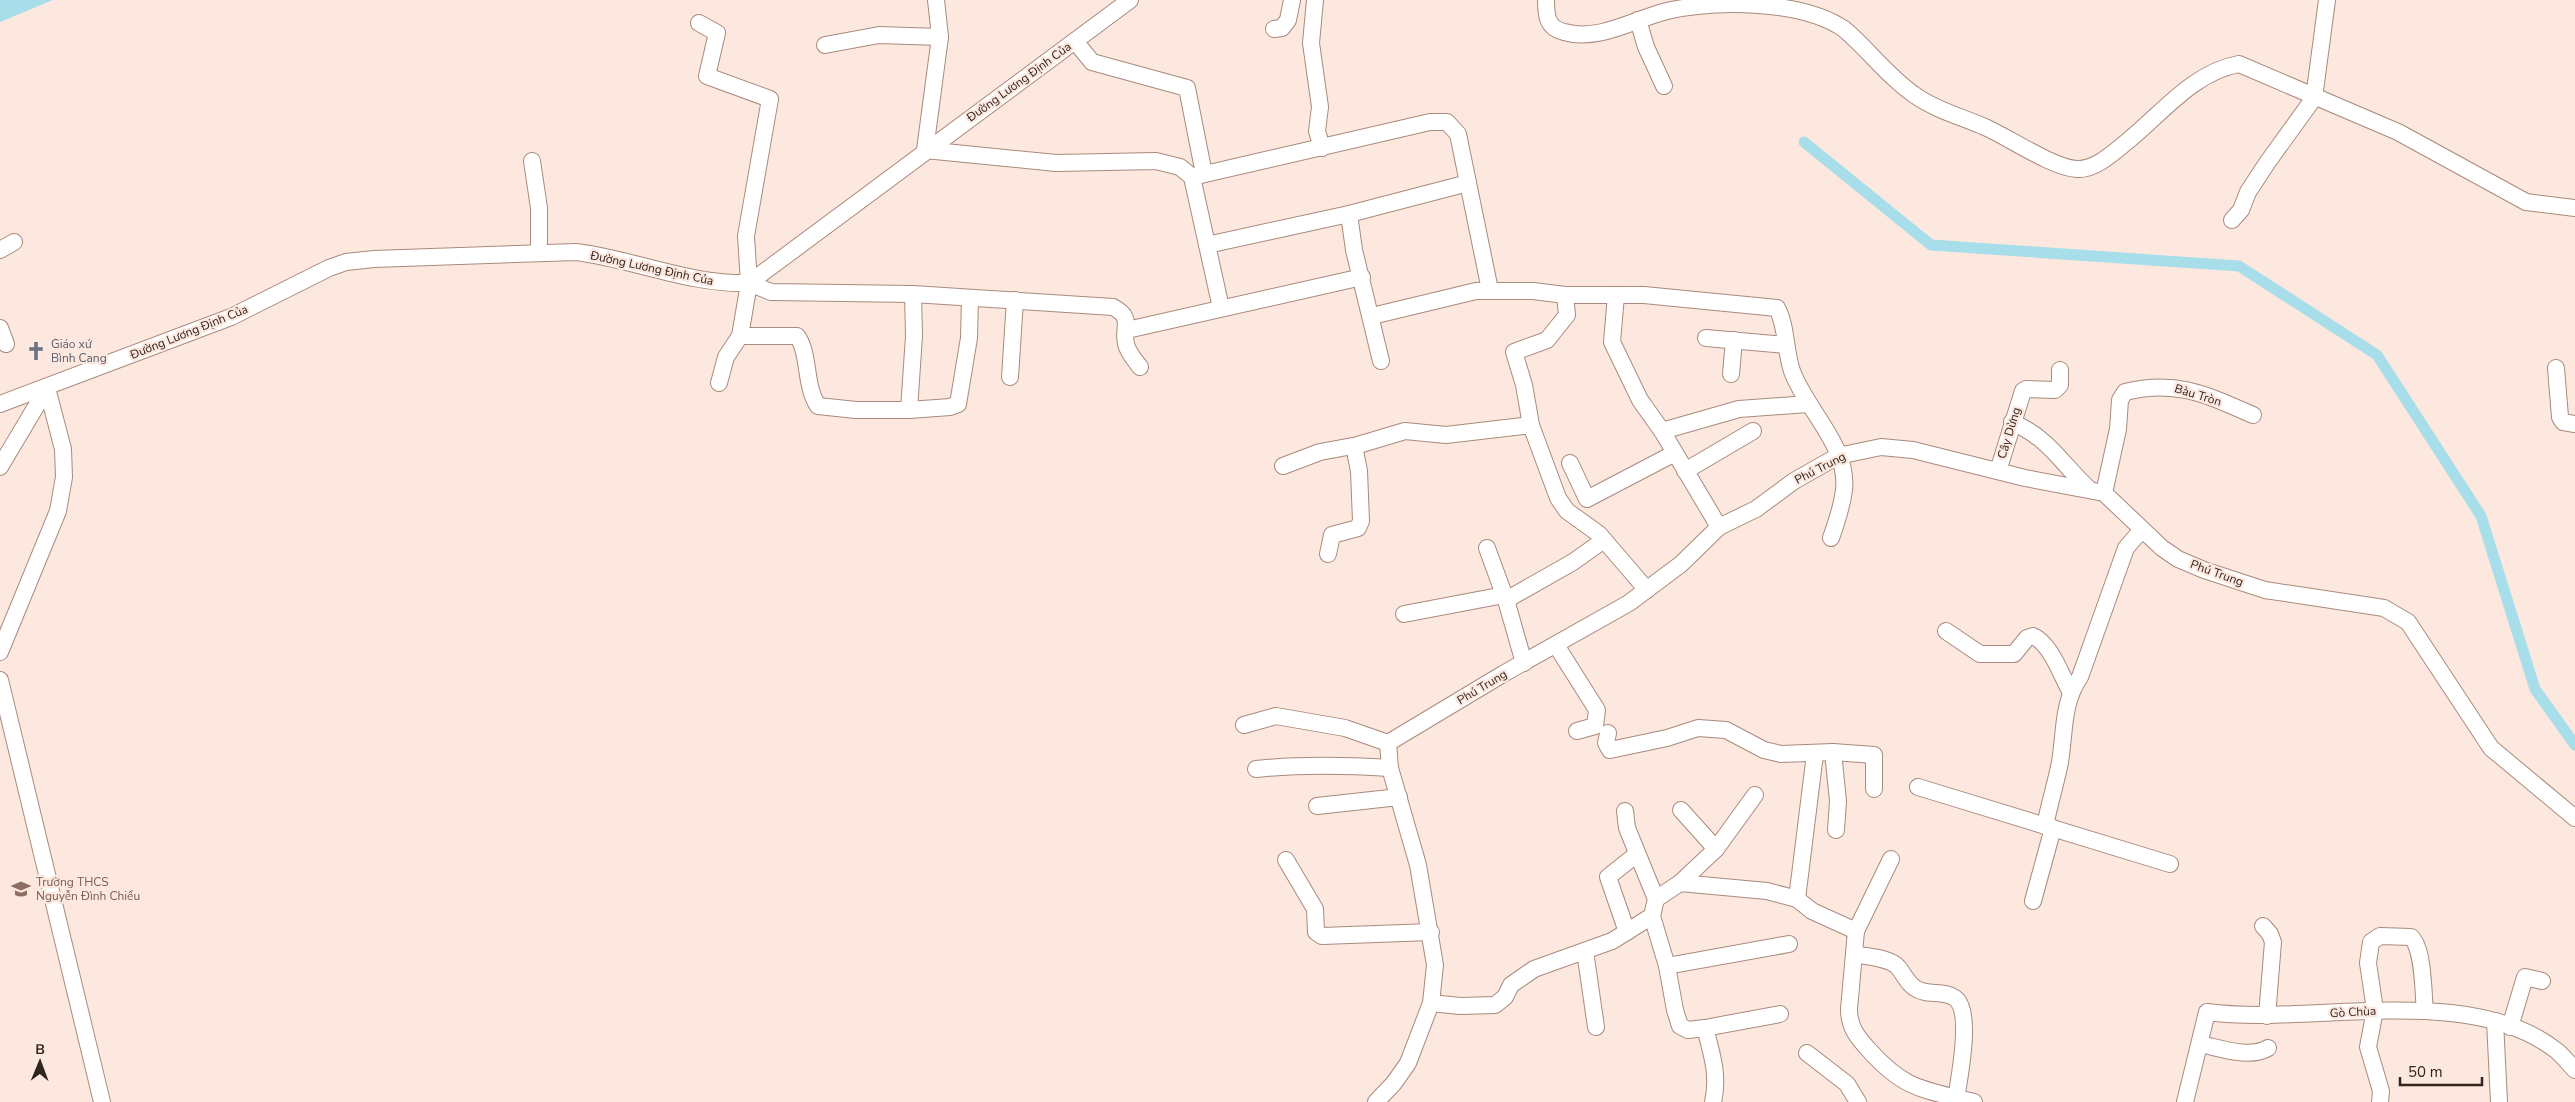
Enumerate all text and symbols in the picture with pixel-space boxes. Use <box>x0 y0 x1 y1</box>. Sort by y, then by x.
street label: Đường Lương Định Của <box>963 39 1074 126</box>
street label: Đường Lương Định Của <box>588 247 715 289</box>
street label: Đường Lương Định Của <box>127 301 250 363</box>
place label: Giáo xứ Bình Cang <box>51 336 107 366</box>
church icon: Giáo xứ Bình Cang <box>25 340 47 362</box>
street label: Bàu Tròn <box>2173 380 2223 410</box>
street label: Cây Dừng <box>1994 405 2024 461</box>
street label: Phú Trung <box>1792 448 1848 488</box>
street label: Phú Trung <box>2188 556 2246 590</box>
street label: Phú Trung <box>1454 666 1510 708</box>
place label: Trường THCS Nguyễn Đình Chiểu <box>36 874 140 904</box>
school or university icon: Trường THCS Nguyễn Đình Chiểu <box>10 878 32 900</box>
street label: Gò Chùa <box>2329 1003 2377 1021</box>
north arrow <box>15 1037 65 1087</box>
text: B <box>35 1040 45 1059</box>
scale bar <box>2400 1054 2482 1086</box>
text: 50 m <box>2408 1062 2443 1082</box>

